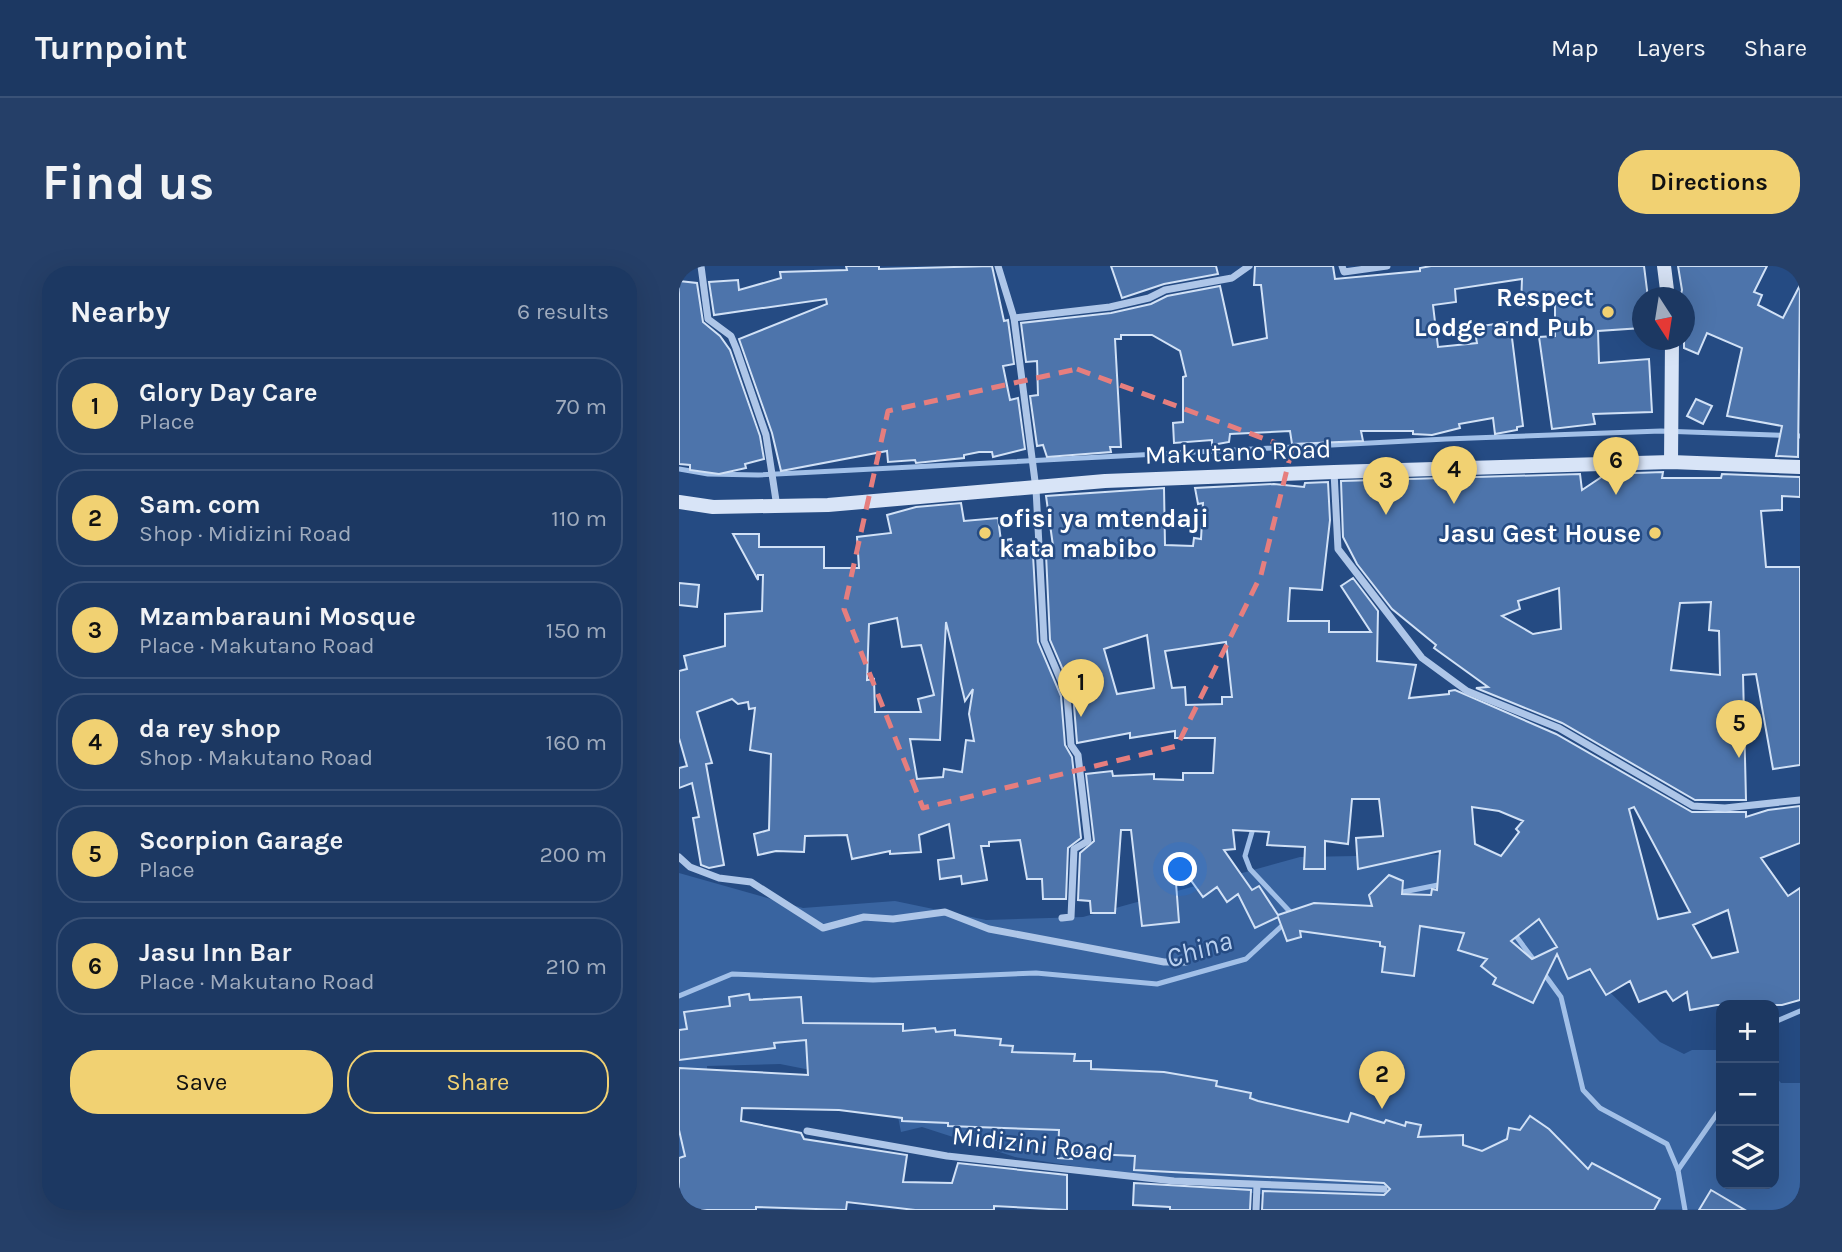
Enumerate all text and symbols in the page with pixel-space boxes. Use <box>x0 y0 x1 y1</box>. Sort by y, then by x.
text: Turnpoint <box>35 29 187 67</box>
text: Map <box>1551 34 1599 62</box>
text: Layers <box>1637 34 1706 62</box>
text: Share <box>1744 34 1807 62</box>
button: Directions <box>1618 150 1800 214</box>
text: Find us <box>42 154 214 211</box>
place label: Respect Lodge and Pub <box>1414 282 1594 343</box>
north arrow <box>1632 287 1695 350</box>
text: Nearby <box>70 294 170 330</box>
text: 6 results <box>517 298 609 325</box>
marker: Respect Lodge and Pub <box>1600 304 1616 320</box>
text: Glory Day Care <box>139 377 318 408</box>
text: 1 <box>91 393 99 420</box>
text: 70 m <box>556 393 607 420</box>
text: Place <box>139 408 195 435</box>
street label: Makutano Road <box>1144 433 1332 471</box>
pin: 6 <box>1593 437 1639 495</box>
pin: 4 <box>1431 446 1477 504</box>
pin: 3 <box>1363 457 1409 515</box>
text: Sam. com <box>139 489 261 520</box>
place label: ofisi ya mtendaji kata mabibo <box>999 503 1209 564</box>
text: 2 <box>88 505 102 532</box>
text: 110 m <box>551 505 607 532</box>
place label: Jasu Gest House <box>1439 518 1641 549</box>
text: Shop · Midizini Road <box>139 520 352 547</box>
marker: ofisi ya mtendaji kata mabibo <box>977 525 993 541</box>
marker: Jasu Gest House <box>1647 525 1663 541</box>
text: Mzambarauni Mosque <box>139 601 416 632</box>
text: 3 <box>88 617 102 644</box>
text: 150 m <box>546 617 607 644</box>
text: Place · Makutano Road <box>139 632 375 659</box>
pin: 1 <box>1058 659 1104 717</box>
pin: 5 <box>1716 700 1762 758</box>
text: da rey shop <box>139 713 281 744</box>
text: 4 <box>88 729 102 756</box>
text: 160 m <box>546 729 607 756</box>
text: Shop · Makutano Road <box>139 744 373 771</box>
text: Scorpion Garage <box>139 825 343 856</box>
text: 5 <box>88 841 102 868</box>
text: 200 m <box>539 841 607 868</box>
your location <box>1163 852 1197 886</box>
text: Place <box>139 856 195 883</box>
water label: China <box>1162 923 1236 975</box>
text: Jasu Inn Bar <box>139 937 292 968</box>
text: 6 <box>88 953 102 980</box>
text: 210 m <box>545 953 607 980</box>
text: Place · Makutano Road <box>139 968 375 995</box>
map controls <box>1716 1000 1779 1189</box>
button: + <box>1716 1000 1779 1063</box>
button: Save <box>70 1050 333 1114</box>
button: Share <box>347 1050 609 1114</box>
pin: 2 <box>1359 1051 1405 1109</box>
button: − <box>1716 1063 1779 1126</box>
street label: Midizini Road <box>951 1120 1115 1168</box>
button: layers <box>1716 1126 1779 1189</box>

